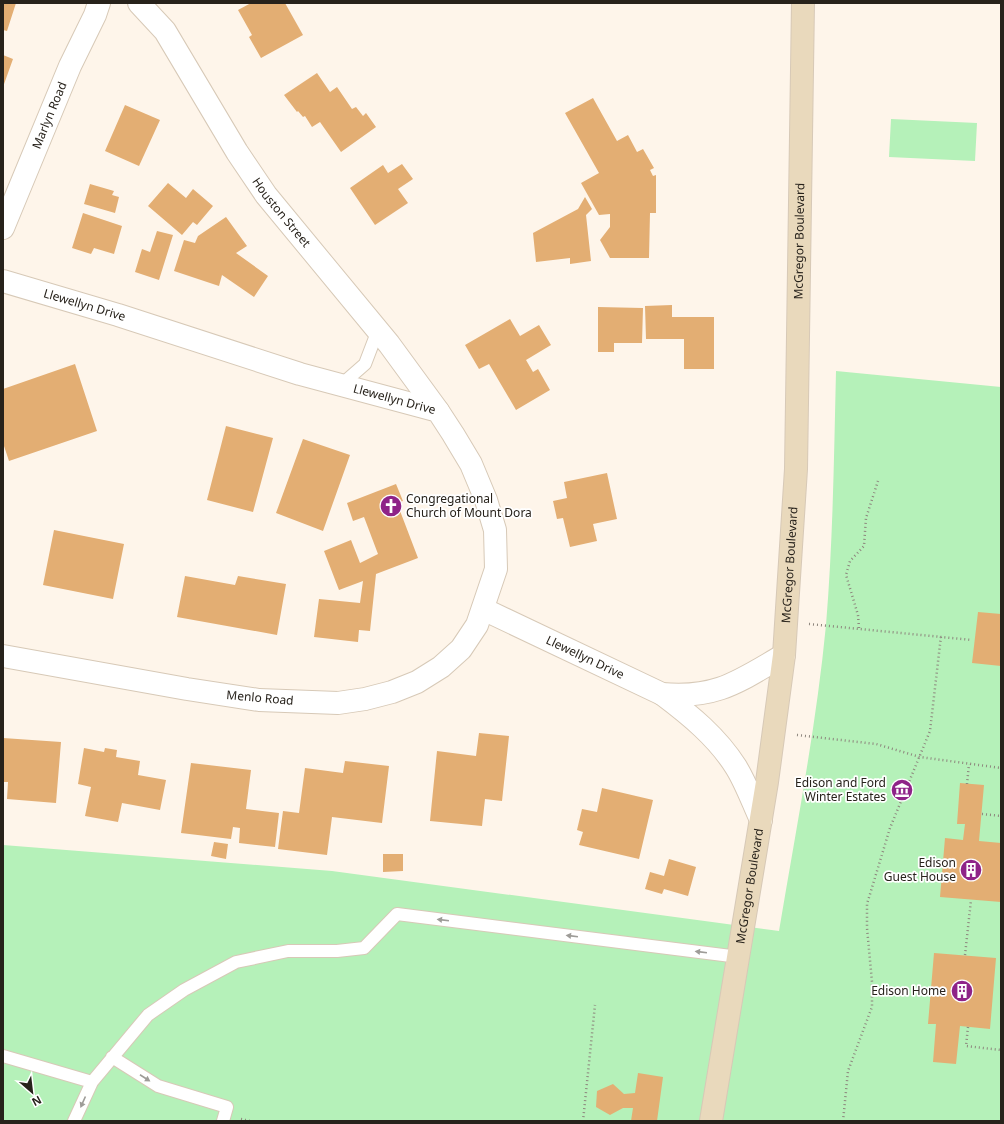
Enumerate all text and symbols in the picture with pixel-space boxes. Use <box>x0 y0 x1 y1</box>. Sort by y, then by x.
street label: Marlyn Road <box>28 79 71 151</box>
street label: Houston Street <box>249 174 315 251</box>
street label: McGregor Boulevard <box>790 183 808 300</box>
street label: Llewellyn Drive <box>42 284 128 325</box>
street label: Llewellyn Drive <box>351 380 438 418</box>
place label: Congregational Church of Mount Dora <box>406 490 532 521</box>
church icon: Congregational Church of Mount Dora <box>378 493 404 519</box>
street label: McGregor Boulevard <box>777 506 802 624</box>
street label: Llewellyn Drive <box>543 631 627 683</box>
street label: Menlo Road <box>226 686 294 709</box>
place label: Edison and Ford Winter Estates <box>795 774 886 805</box>
museum icon: Edison and Ford Winter Estates <box>889 777 915 803</box>
street label: McGregor Boulevard <box>731 827 767 945</box>
place label: Edison Guest House <box>884 854 956 885</box>
building icon: Edison Guest House <box>958 857 984 883</box>
one-way arrow <box>437 917 449 923</box>
one-way arrow <box>566 933 578 939</box>
one-way arrow <box>695 949 707 955</box>
building icon: Edison Home <box>949 978 975 1004</box>
place label: Edison Home <box>871 982 946 999</box>
north arrow <box>12 1072 52 1112</box>
one-way arrow <box>139 1075 151 1082</box>
text: N <box>29 1093 44 1110</box>
one-way arrow <box>80 1096 86 1107</box>

